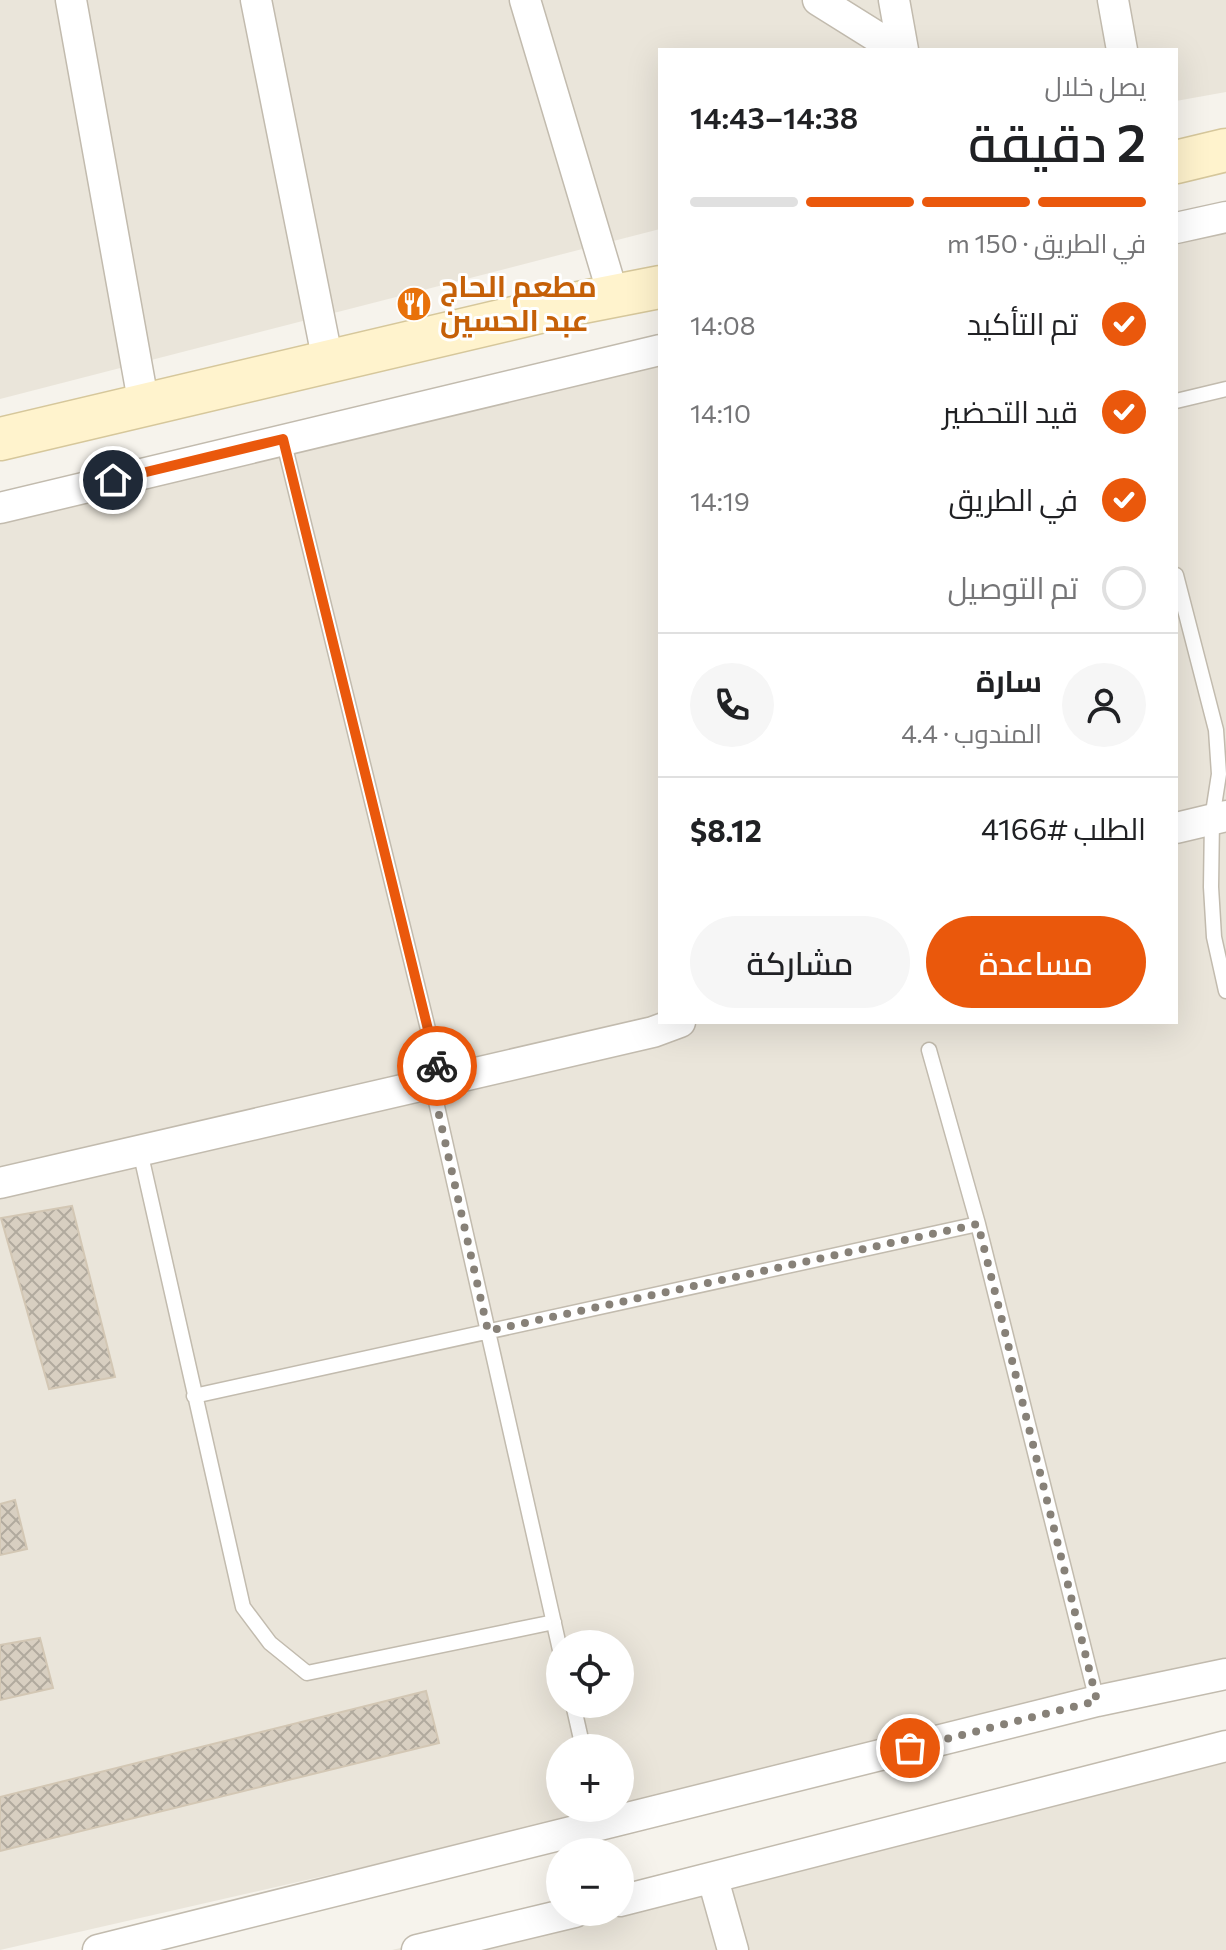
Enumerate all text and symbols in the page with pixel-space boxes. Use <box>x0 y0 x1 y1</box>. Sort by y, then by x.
text: يصل خلال <box>1045 70 1146 101</box>
text: 14:38–14:43 <box>690 98 858 135</box>
text: 2 دقيقة <box>968 109 1146 173</box>
text: في الطريق · 150 m <box>947 227 1146 258</box>
place label: مطعم الحاج عبد الحسين <box>440 266 597 339</box>
restaurant icon: مطعم الحاج عبد الحسين <box>395 285 433 323</box>
icon: check <box>1102 302 1146 346</box>
text: تم التأكيد <box>967 304 1078 341</box>
text: 14:08 <box>690 309 756 340</box>
icon: check <box>1102 390 1146 434</box>
text: قيد التحضير <box>943 392 1078 429</box>
text: 14:10 <box>690 397 751 428</box>
pin <box>79 446 147 514</box>
icon: home <box>91 458 135 502</box>
icon: check <box>1102 478 1146 522</box>
text: في الطريق <box>948 480 1078 517</box>
text: 14:19 <box>690 485 750 516</box>
text: تم التوصيل <box>948 568 1078 605</box>
text: سارة <box>976 661 1042 698</box>
button: phone <box>690 663 774 747</box>
button: person <box>1062 663 1146 747</box>
text: المندوب · 4.4 <box>901 717 1042 748</box>
text: الطلب #4166 <box>981 809 1146 846</box>
text: $8.12 <box>690 811 762 848</box>
button: مشاركة <box>690 916 910 1008</box>
button: مساعدة <box>926 916 1146 1008</box>
courier <box>397 1026 477 1106</box>
icon: bike <box>415 1044 459 1088</box>
map controls <box>546 1630 634 1926</box>
button: locate <box>546 1630 634 1718</box>
pin <box>876 1714 944 1782</box>
icon: bag <box>888 1726 932 1770</box>
button: + <box>546 1734 634 1822</box>
button: − <box>546 1838 634 1926</box>

